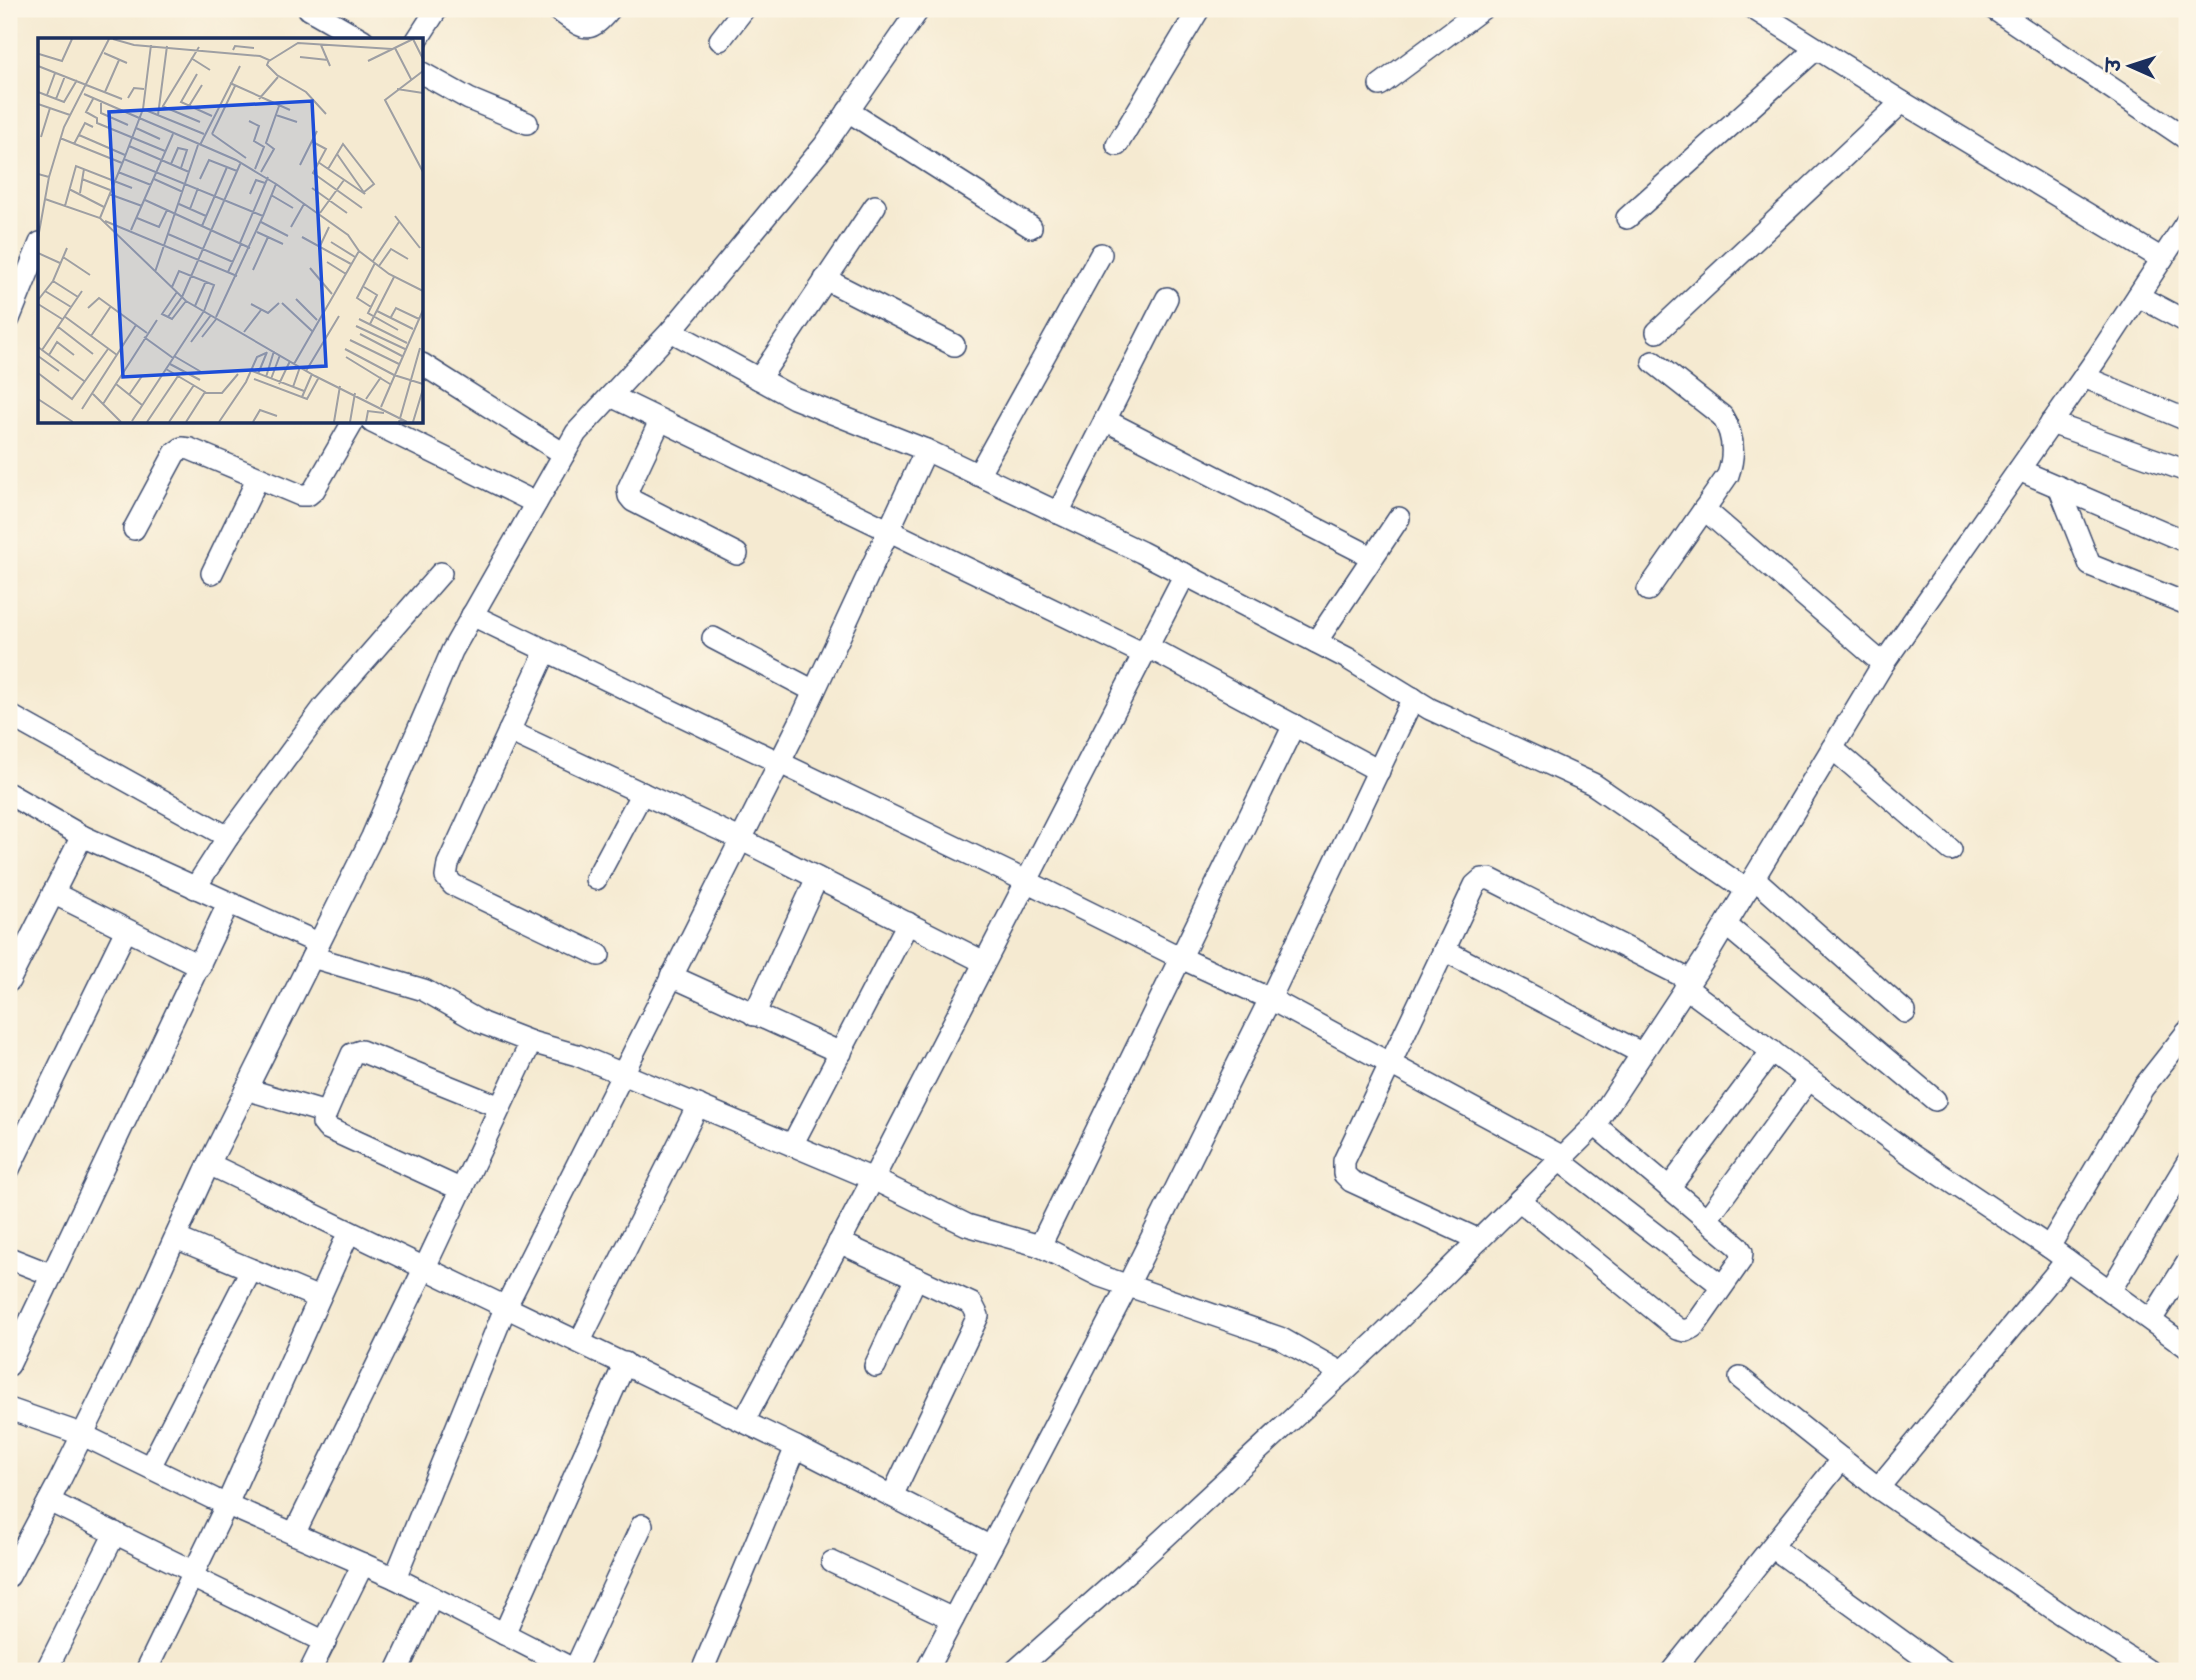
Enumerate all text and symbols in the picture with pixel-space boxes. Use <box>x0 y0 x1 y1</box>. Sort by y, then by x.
north arrow <box>2094 32 2164 102</box>
inset map <box>38 38 424 424</box>
text: उ <box>2101 56 2128 74</box>

